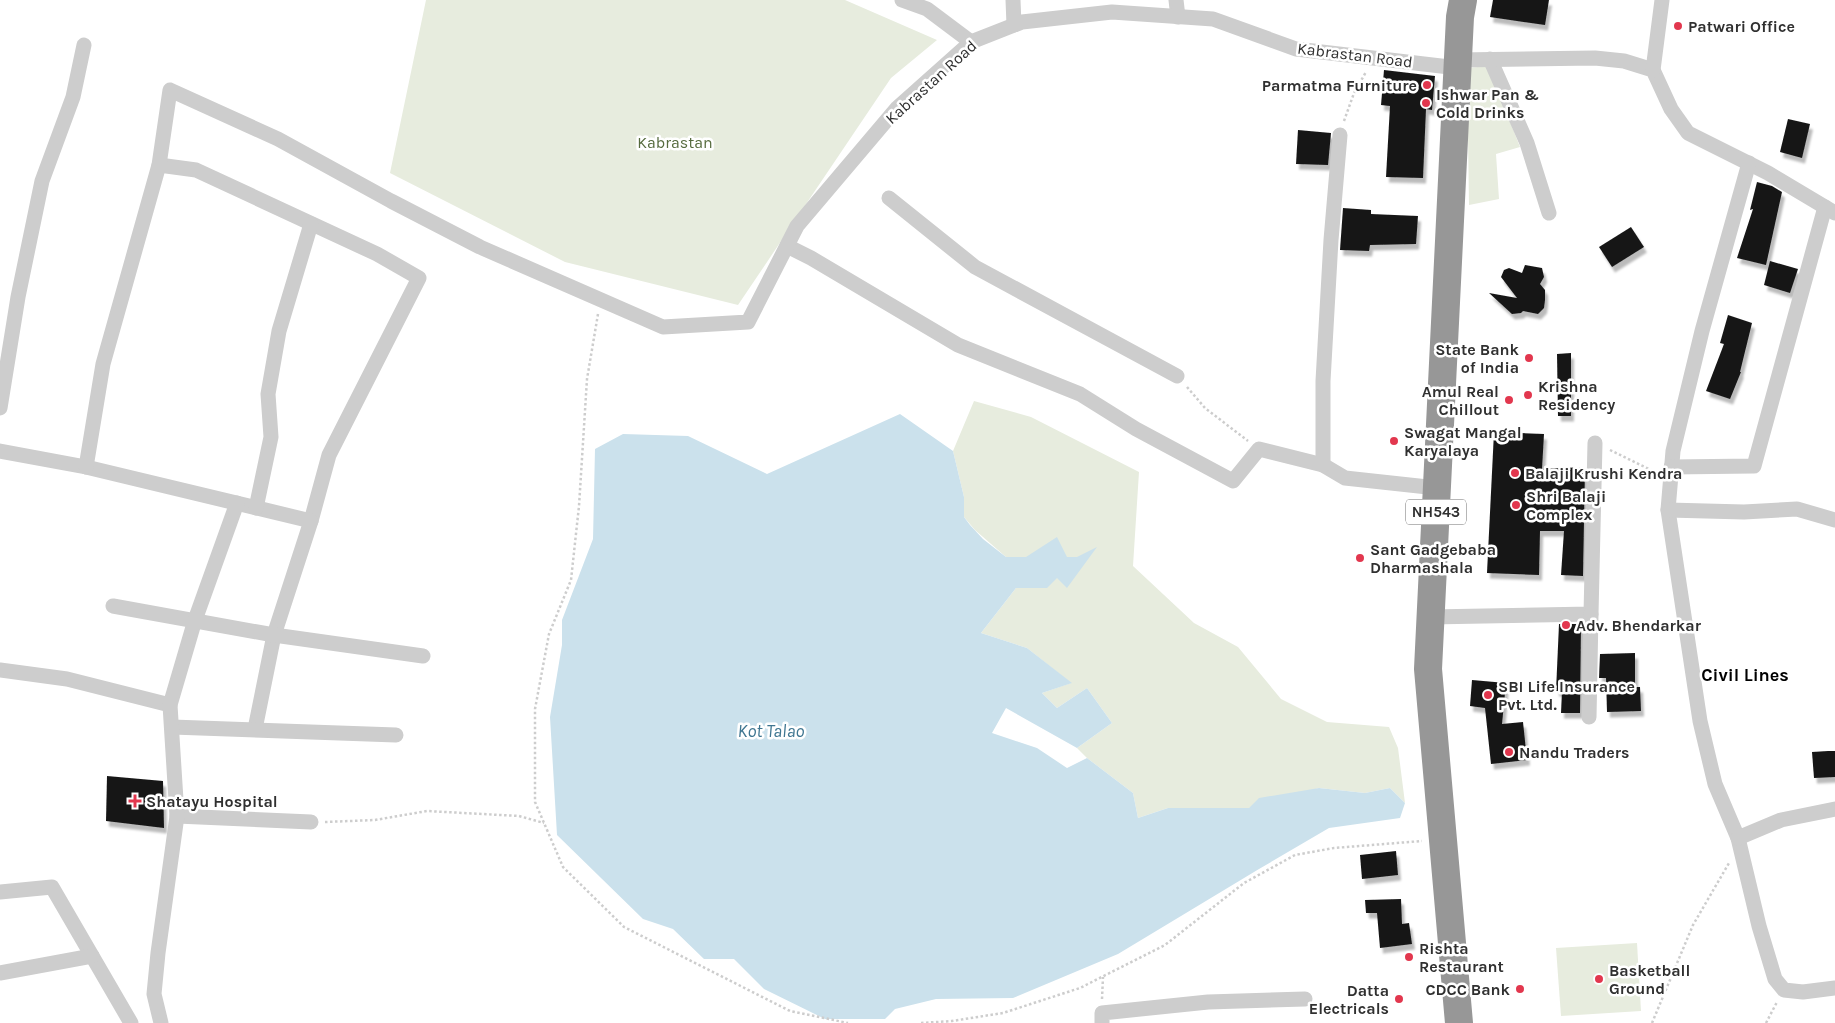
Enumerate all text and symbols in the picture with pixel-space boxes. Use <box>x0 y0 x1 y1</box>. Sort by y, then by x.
place label: Patwari Office <box>1688 17 1795 36</box>
marker: Patwari Office <box>1672 20 1684 32</box>
street label: Kabrastan Road <box>881 36 981 128</box>
street label: Kabrastan Road <box>1296 38 1414 72</box>
place label: Parmatma Furniture <box>1262 76 1417 95</box>
marker: Parmatma Furniture <box>1421 79 1433 91</box>
place label: Ishwar Pan & Cold Drinks <box>1436 85 1539 122</box>
marker: Ishwar Pan & Cold Drinks <box>1420 97 1432 109</box>
park label: Kabrastan <box>637 133 713 152</box>
place label: State Bank of India <box>1435 340 1520 377</box>
marker: State Bank of India <box>1523 352 1535 364</box>
place label: Krishna Residency <box>1538 377 1615 414</box>
place label: Amul Real Chillout <box>1422 382 1499 419</box>
marker: Krishna Residency <box>1522 389 1534 401</box>
marker: Amul Real Chillout <box>1503 394 1515 406</box>
place label: Swagat Mangal Karyalaya <box>1404 423 1522 460</box>
marker: Swagat Mangal Karyalaya <box>1388 435 1400 447</box>
place label: Balaji Krushi Kendra <box>1525 464 1682 483</box>
marker: Balaji Krushi Kendra <box>1509 467 1521 479</box>
place label: Shri Balaji Complex <box>1526 487 1606 524</box>
marker: Shri Balaji Complex <box>1510 499 1522 511</box>
road number: NH543 <box>1406 500 1466 524</box>
place label: Sant Gadgebaba Dharmashala <box>1370 540 1496 577</box>
marker: Sant Gadgebaba Dharmashala <box>1354 552 1366 564</box>
place label: Adv. Bhendarkar <box>1576 616 1702 635</box>
marker: Adv. Bhendarkar <box>1560 619 1572 631</box>
district label: Civil Lines <box>1701 664 1789 686</box>
place label: SBI Life Insurance Pvt. Ltd. <box>1498 677 1635 714</box>
marker: SBI Life Insurance Pvt. Ltd. <box>1482 689 1494 701</box>
water label: Kot Talao <box>738 720 805 742</box>
place label: Nandu Traders <box>1519 743 1630 762</box>
marker: Nandu Traders <box>1503 746 1515 758</box>
place label: Shatayu Hospital <box>146 792 278 811</box>
marker: Shatayu Hospital <box>128 794 142 808</box>
place label: Rishta Restaurant <box>1419 939 1504 976</box>
marker: Rishta Restaurant <box>1403 951 1415 963</box>
place label: Basketball Ground <box>1609 961 1690 998</box>
marker: Basketball Ground <box>1593 973 1605 985</box>
place label: CDCC Bank <box>1425 980 1511 999</box>
place label: Datta Electricals <box>1309 981 1389 1018</box>
marker: CDCC Bank <box>1514 983 1526 995</box>
marker: Datta Electricals <box>1393 993 1405 1005</box>

